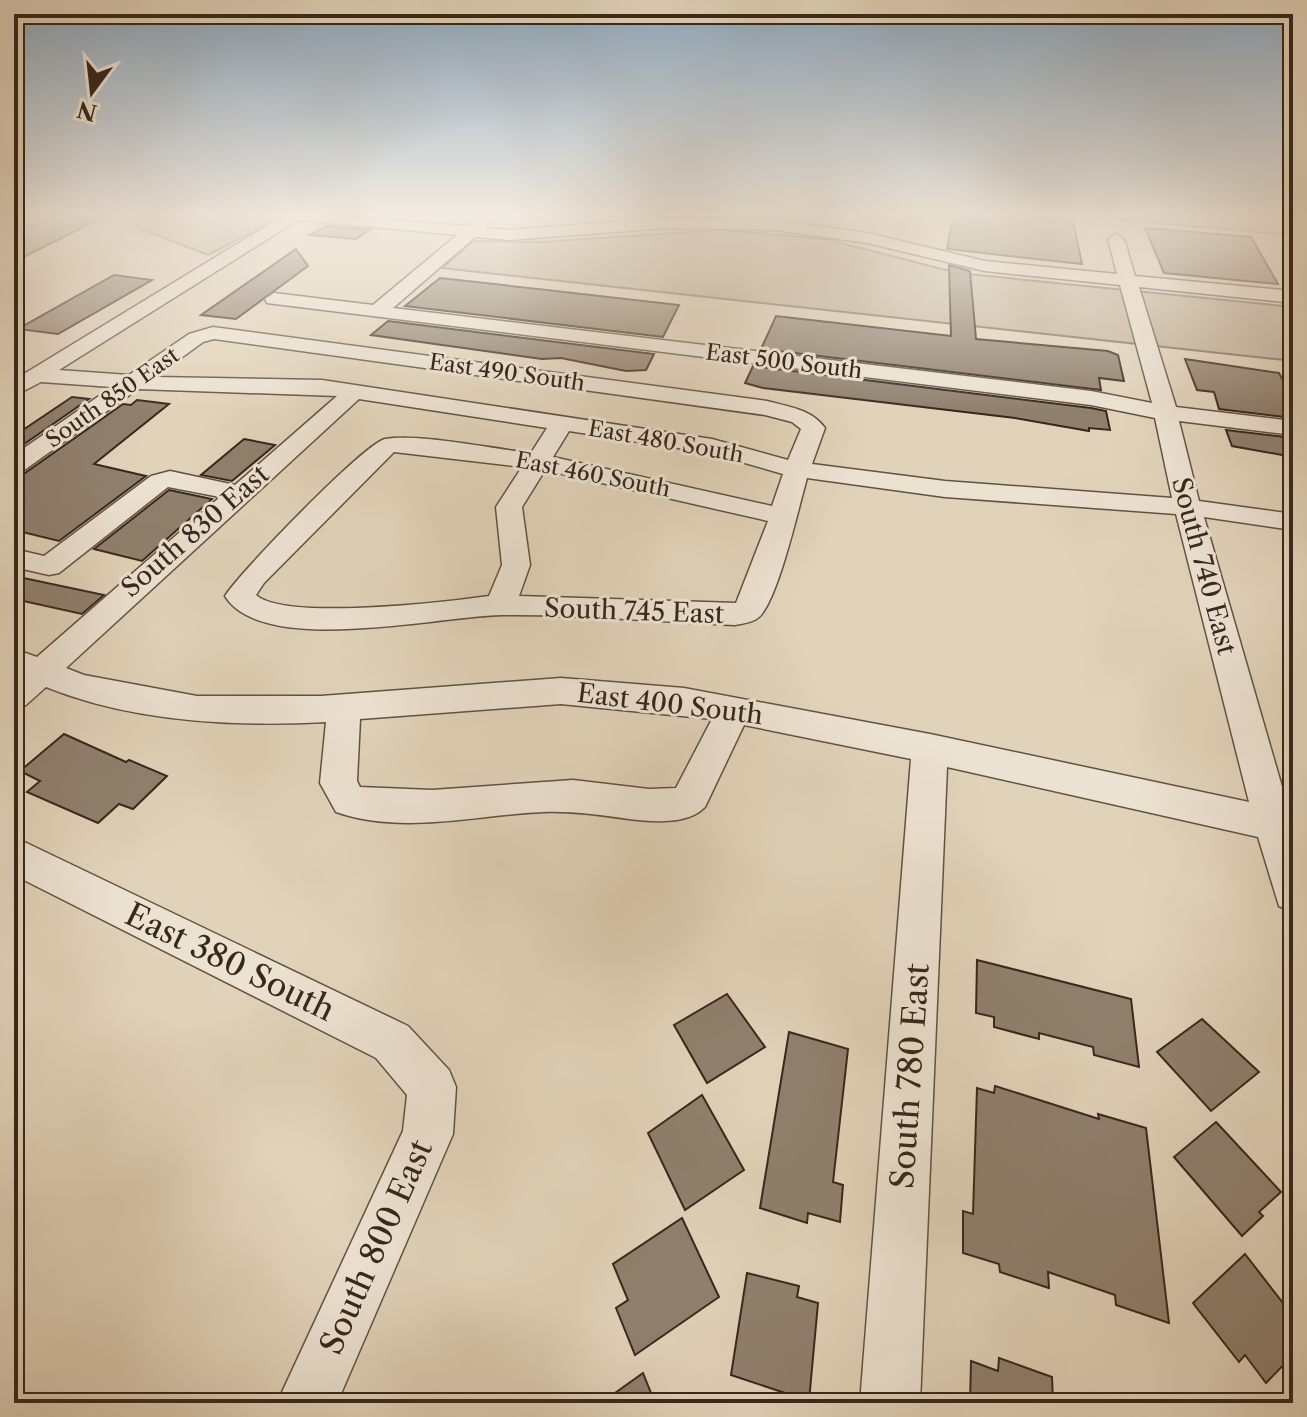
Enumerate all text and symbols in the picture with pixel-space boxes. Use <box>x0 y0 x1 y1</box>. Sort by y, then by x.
north arrow <box>52 52 132 132</box>
text: N <box>74 95 100 126</box>
street label: East 500 South <box>704 339 864 385</box>
street label: South 850 East <box>40 341 184 453</box>
street label: East 490 South <box>427 348 587 397</box>
street label: East 480 South <box>586 415 746 468</box>
street label: East 460 South <box>513 446 673 503</box>
street label: South 830 East <box>115 458 276 604</box>
street label: South 740 East <box>1165 474 1243 659</box>
street label: South 745 East <box>543 592 725 630</box>
street label: East 400 South <box>575 677 765 731</box>
street label: East 380 South <box>119 894 341 1029</box>
street label: South 780 East <box>882 961 937 1190</box>
street label: South 800 East <box>311 1133 440 1360</box>

